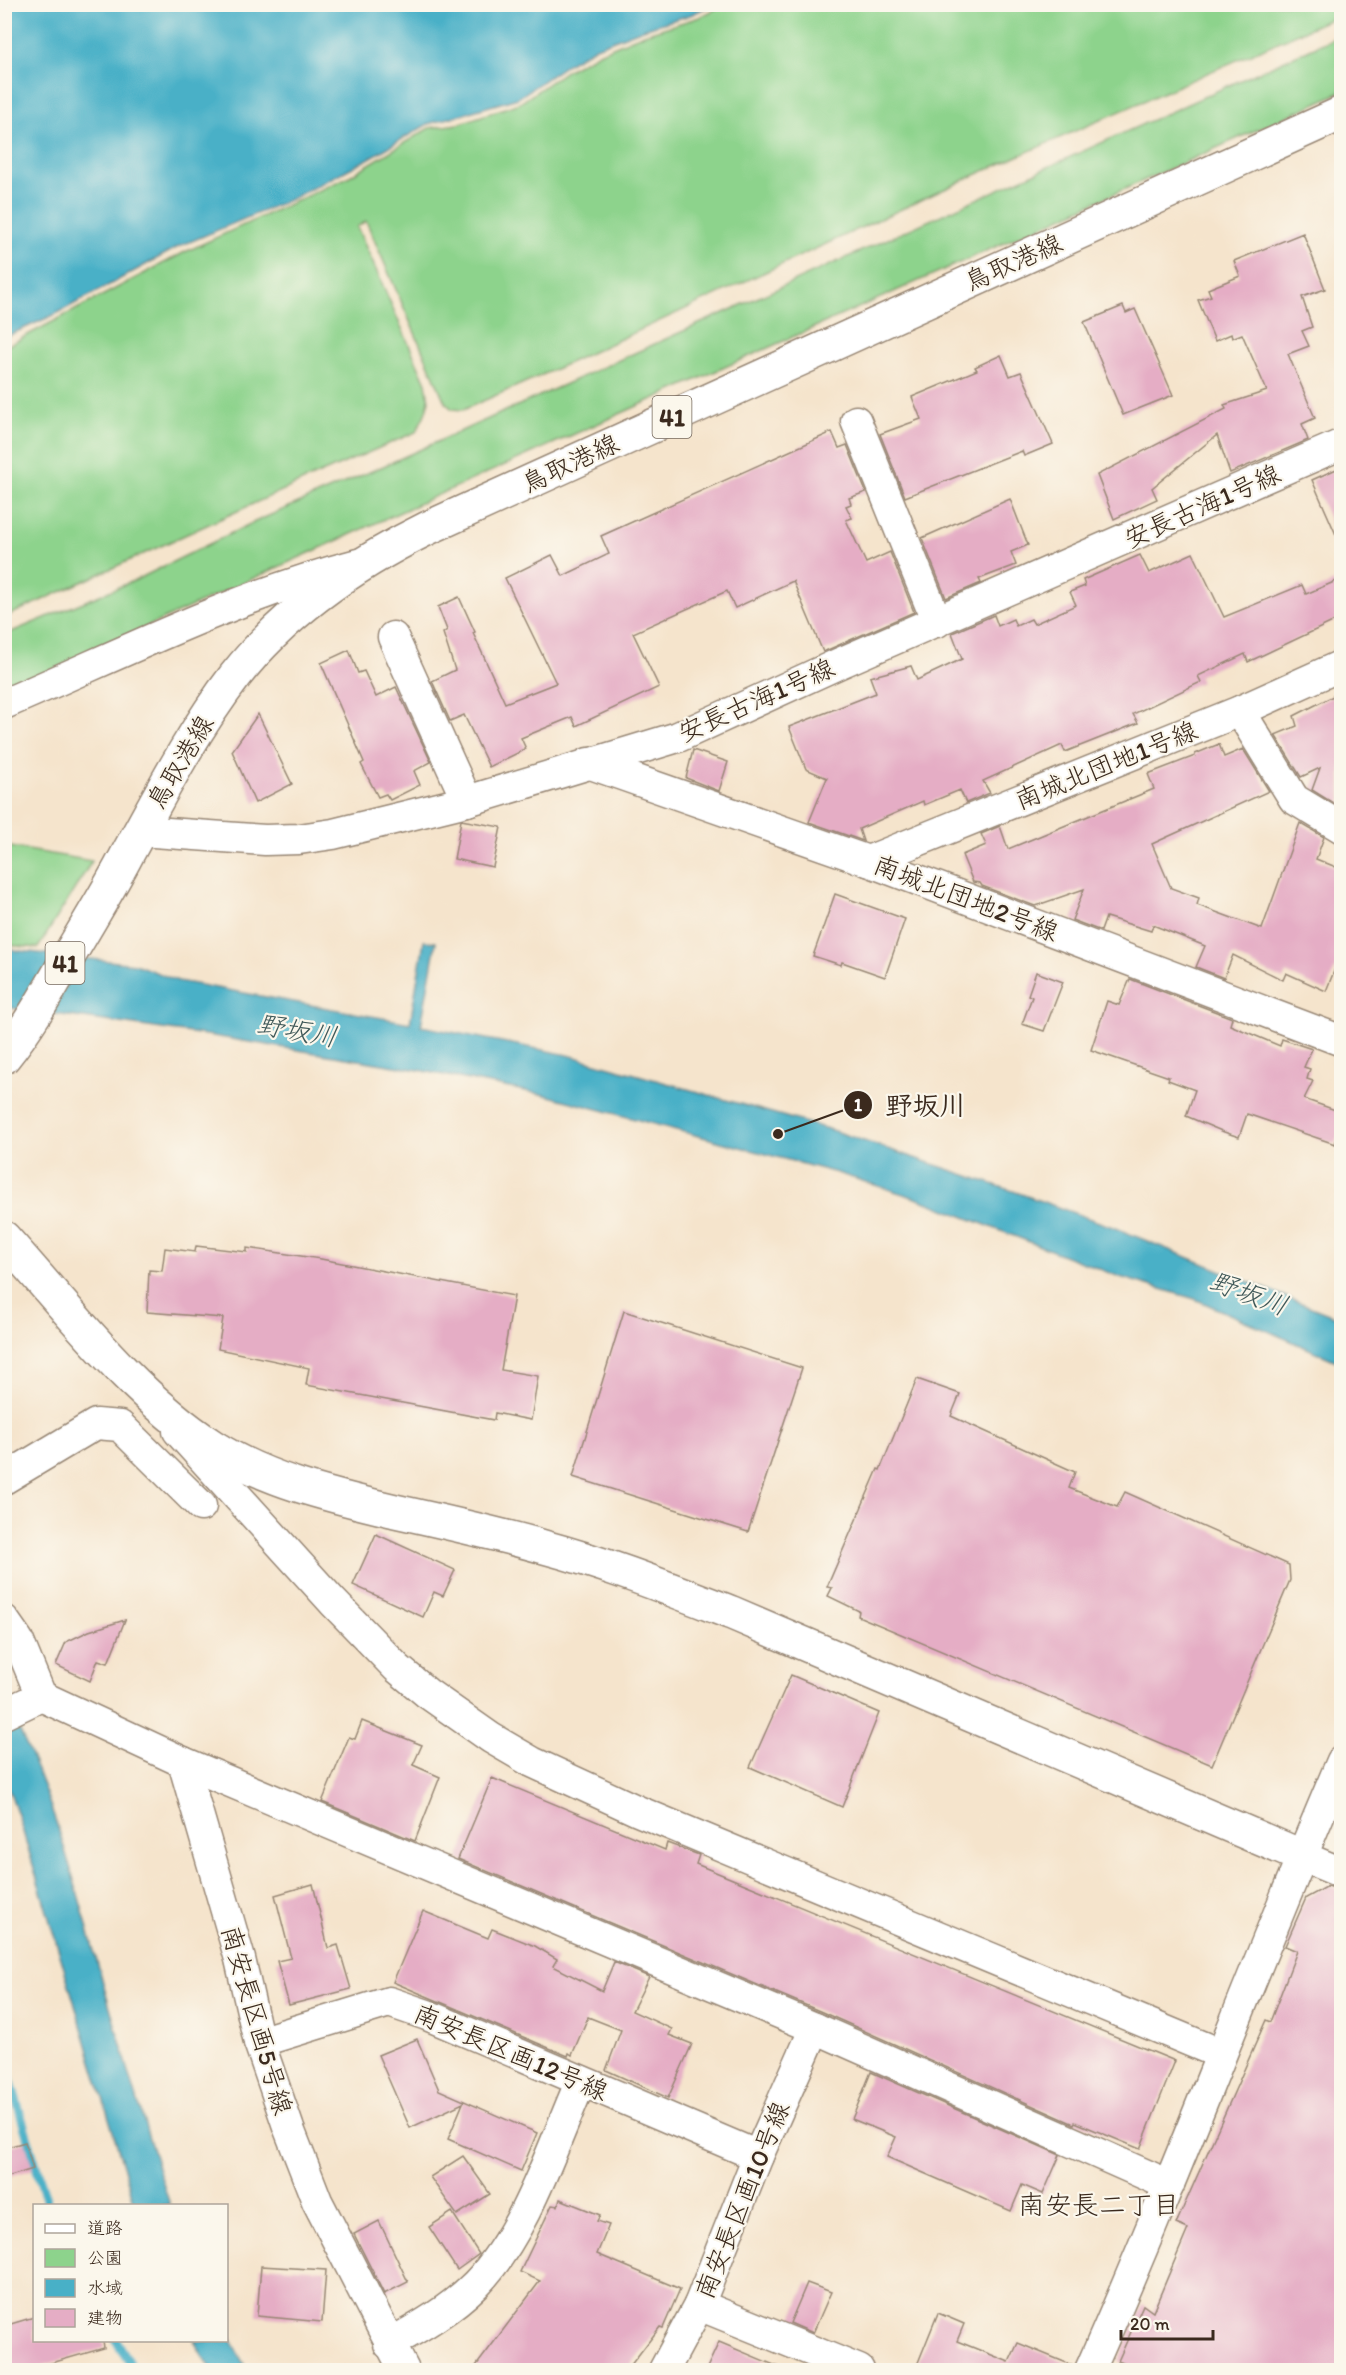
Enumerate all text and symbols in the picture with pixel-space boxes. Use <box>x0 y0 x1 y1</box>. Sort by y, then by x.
street label: 鳥取港線 <box>959 226 1067 298</box>
road number: 41 <box>652 396 692 438</box>
street label: 鳥取港線 <box>516 427 624 499</box>
street label: 安長古海1号線 <box>1119 457 1285 555</box>
street label: 安長古海1号線 <box>673 651 839 749</box>
street label: 鳥取港線 <box>139 709 221 815</box>
street label: 南城北団地1号線 <box>1010 714 1202 816</box>
street label: 南城北団地2号線 <box>869 848 1063 948</box>
road number: 41 <box>46 942 84 984</box>
water label: 野坂川 <box>254 1007 340 1053</box>
callout: 野坂川 <box>843 1083 978 1128</box>
text: 野坂川 <box>886 1089 967 1122</box>
text: 1 <box>854 1094 863 1116</box>
water label: 野坂川 <box>1205 1264 1293 1322</box>
street label: 南安長区画5号線 <box>215 1922 299 2118</box>
street label: 南安長区画12号線 <box>409 1997 613 2107</box>
street label: 南安長区画10号線 <box>688 2097 796 2303</box>
district label: 南安長二丁目 <box>1018 2188 1180 2221</box>
legend <box>33 2204 228 2342</box>
text: 道路 <box>87 2217 123 2239</box>
text: 公園 <box>87 2247 123 2269</box>
text: 水域 <box>87 2277 123 2299</box>
scale bar <box>1121 2303 1212 2341</box>
text: 建物 <box>87 2307 123 2329</box>
text: 20 m <box>1130 2313 1170 2335</box>

